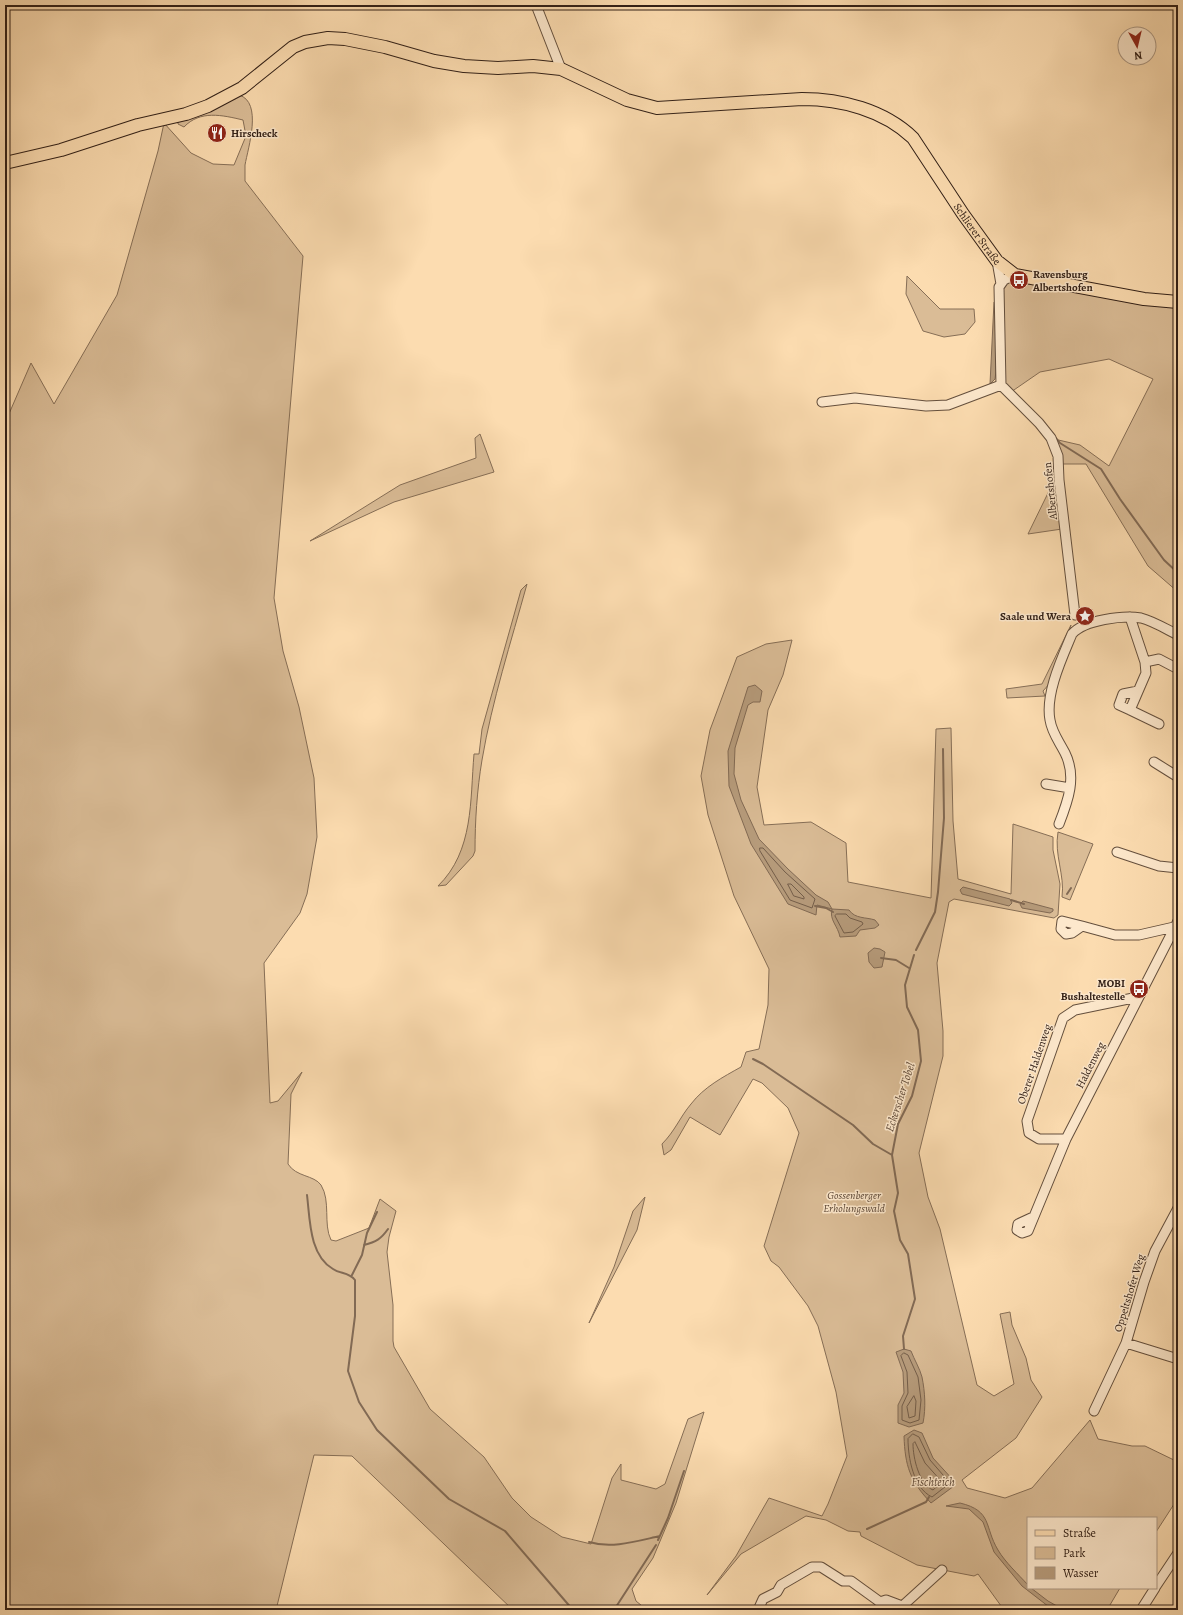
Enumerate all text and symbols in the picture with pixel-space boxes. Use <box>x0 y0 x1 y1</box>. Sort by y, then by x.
north arrow <box>1117 26 1157 66</box>
text: N <box>1133 47 1143 63</box>
restaurant icon: Hirscheck <box>206 122 228 144</box>
place label: Hirscheck <box>231 126 278 141</box>
street label: Schlierer Straße <box>950 200 1004 269</box>
place label: Ravensburg Albertshofen <box>1032 267 1093 295</box>
bus stop icon: Ravensburg Albertshofen <box>1008 269 1030 291</box>
street label: Albertshofen <box>1040 462 1061 521</box>
place icon: Saale und Wera <box>1074 605 1096 627</box>
place label: Saale und Wera <box>1000 609 1072 624</box>
place label: MOBI Bushaltestelle <box>1061 976 1125 1004</box>
bus stop icon: MOBI Bushaltestelle <box>1128 978 1150 1000</box>
street label: Oberer Haldenweg <box>1014 1022 1055 1106</box>
street label: Haldenweg <box>1072 1039 1109 1091</box>
water label: Eckerscher Tobel <box>881 1060 919 1134</box>
park label: Gossenberger Erholungswald <box>823 1188 885 1216</box>
street label: Oppeltshofer Weg <box>1110 1252 1149 1334</box>
water label: Fischteich <box>911 1474 955 1490</box>
legend <box>1027 1517 1157 1589</box>
text: Straße <box>1063 1525 1096 1541</box>
text: Park <box>1063 1545 1086 1561</box>
text: Wasser <box>1062 1565 1099 1581</box>

